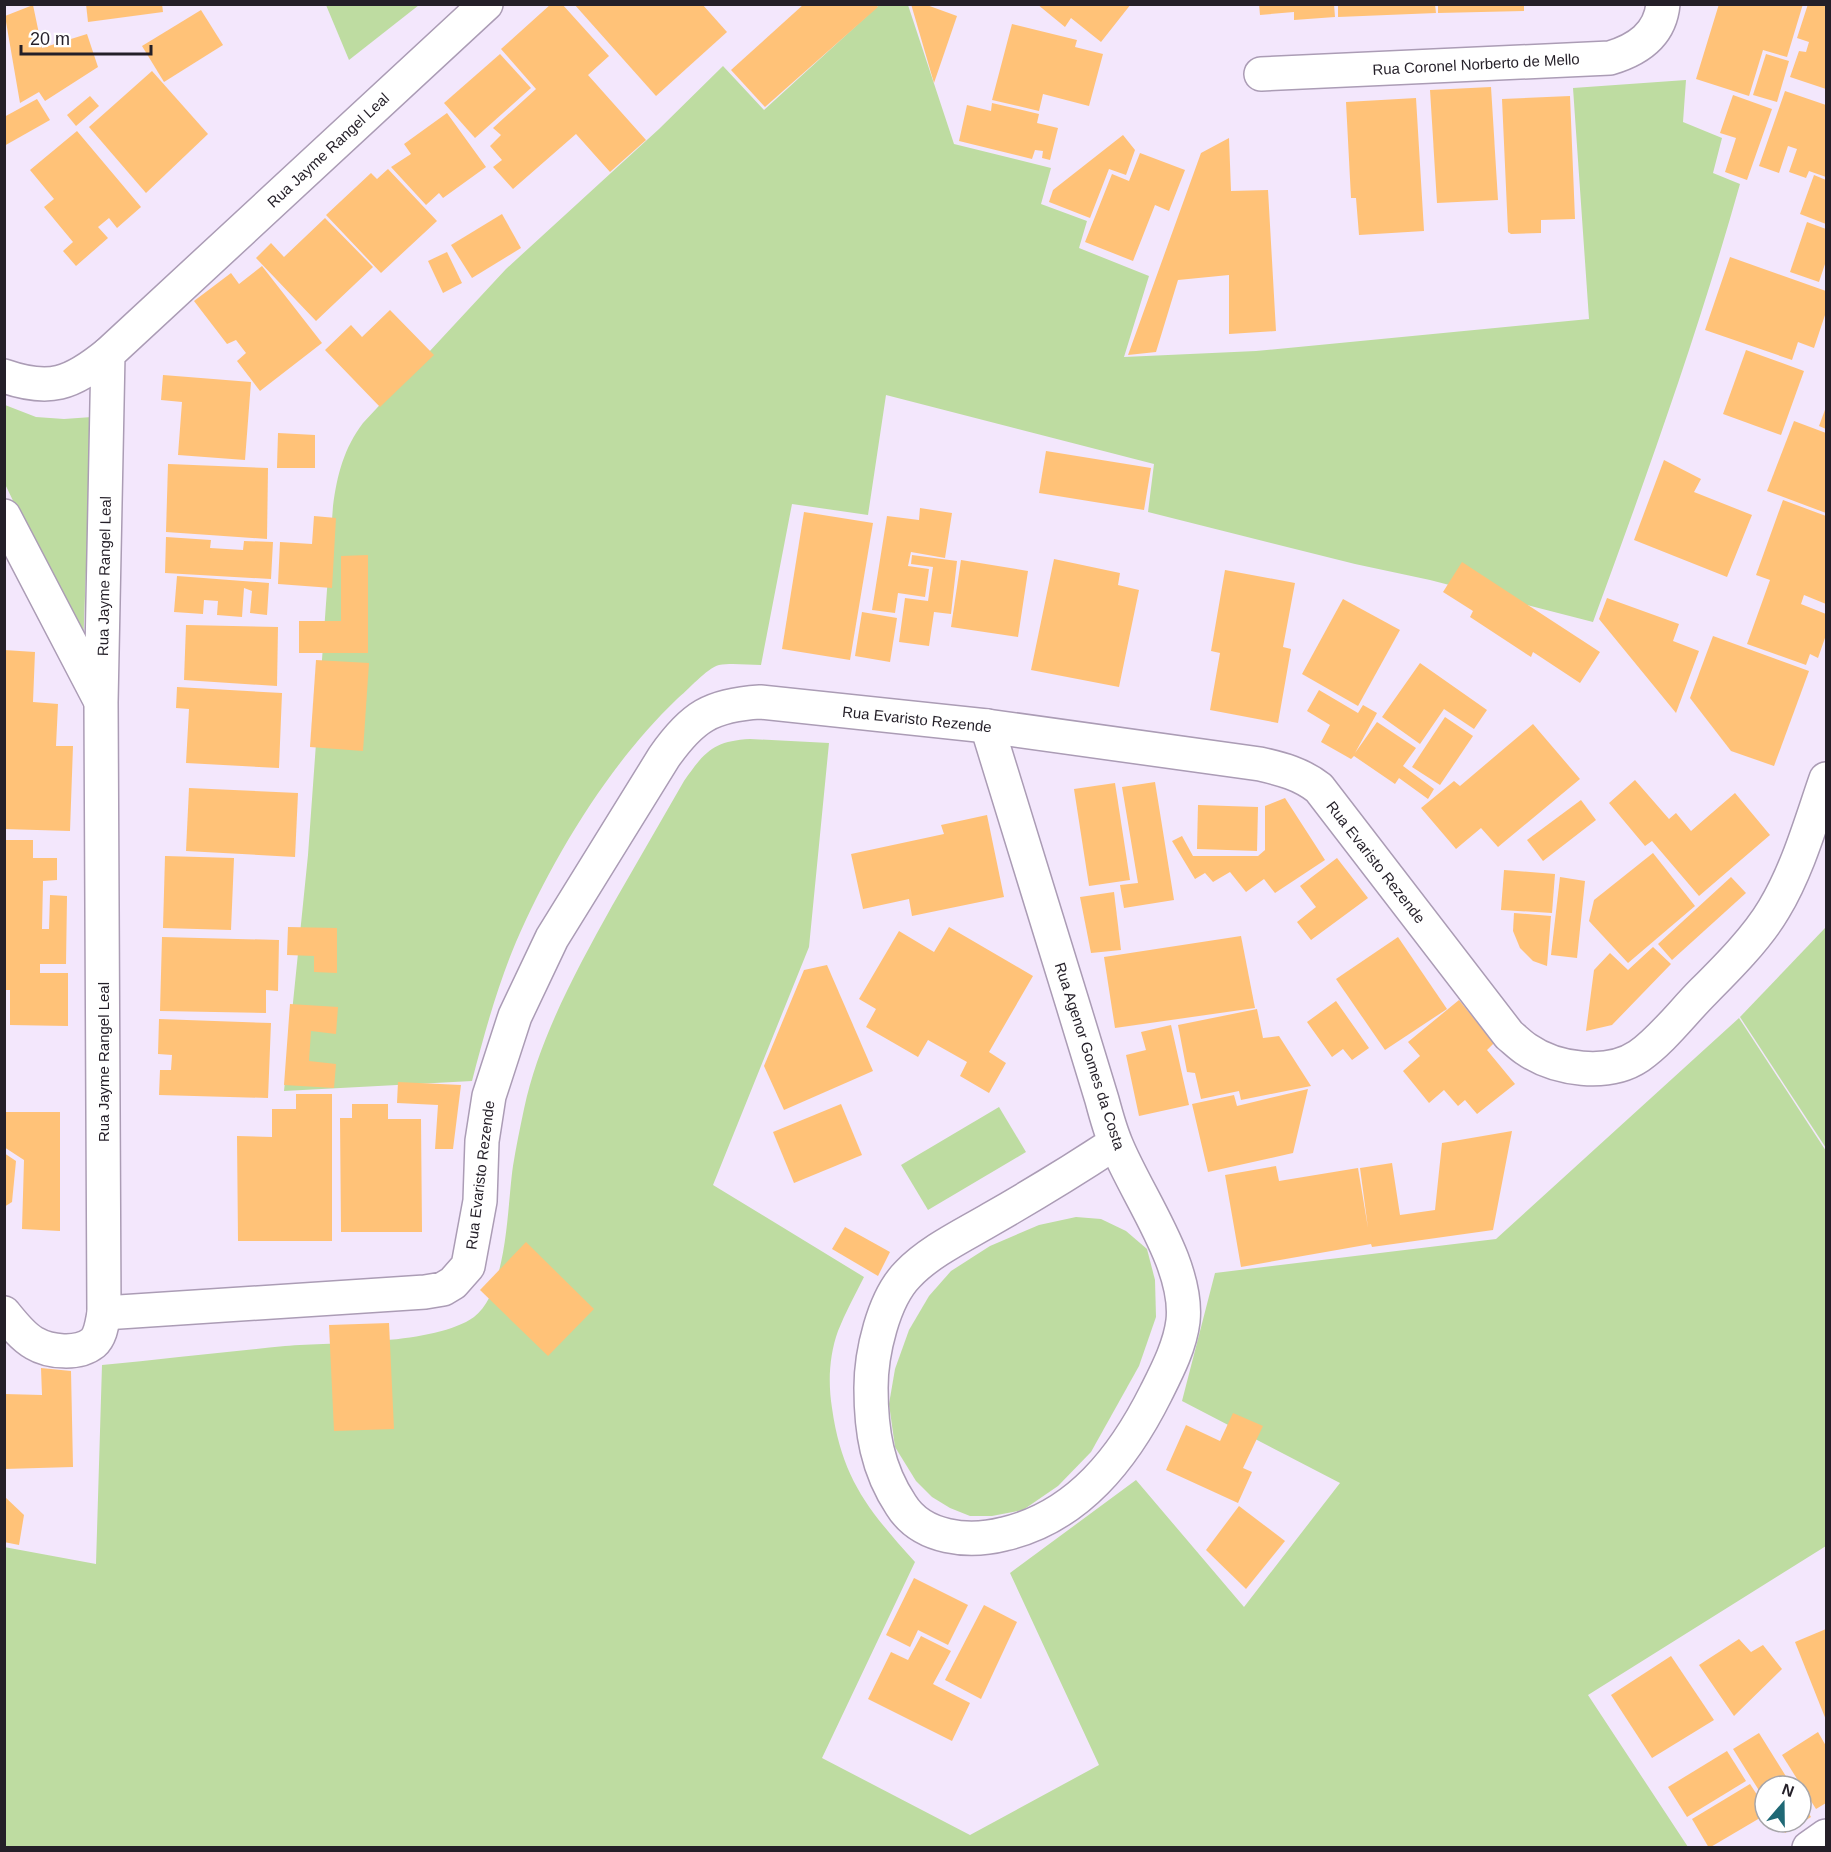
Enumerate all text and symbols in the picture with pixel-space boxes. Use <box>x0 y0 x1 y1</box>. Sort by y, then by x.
scale bar <box>21 18 152 56</box>
text: 20 m <box>30 29 70 49</box>
street label: Rua Coronel Norberto de Mello <box>1372 50 1580 78</box>
street label: Rua Jayme Rangel Leal <box>264 89 392 211</box>
street label: Rua Jayme Rangel Leal <box>94 496 114 656</box>
street label: Rua Evaristo Rezende <box>841 703 993 735</box>
street label: Rua Evaristo Rezende <box>1323 798 1429 926</box>
street label: Rua Agenor Gomes da Costa <box>1052 960 1129 1152</box>
street label: Rua Jayme Rangel Leal <box>95 982 112 1142</box>
street label: Rua Evaristo Rezende <box>462 1099 498 1251</box>
north arrow <box>1753 1774 1813 1834</box>
text: N <box>1780 1780 1796 1800</box>

